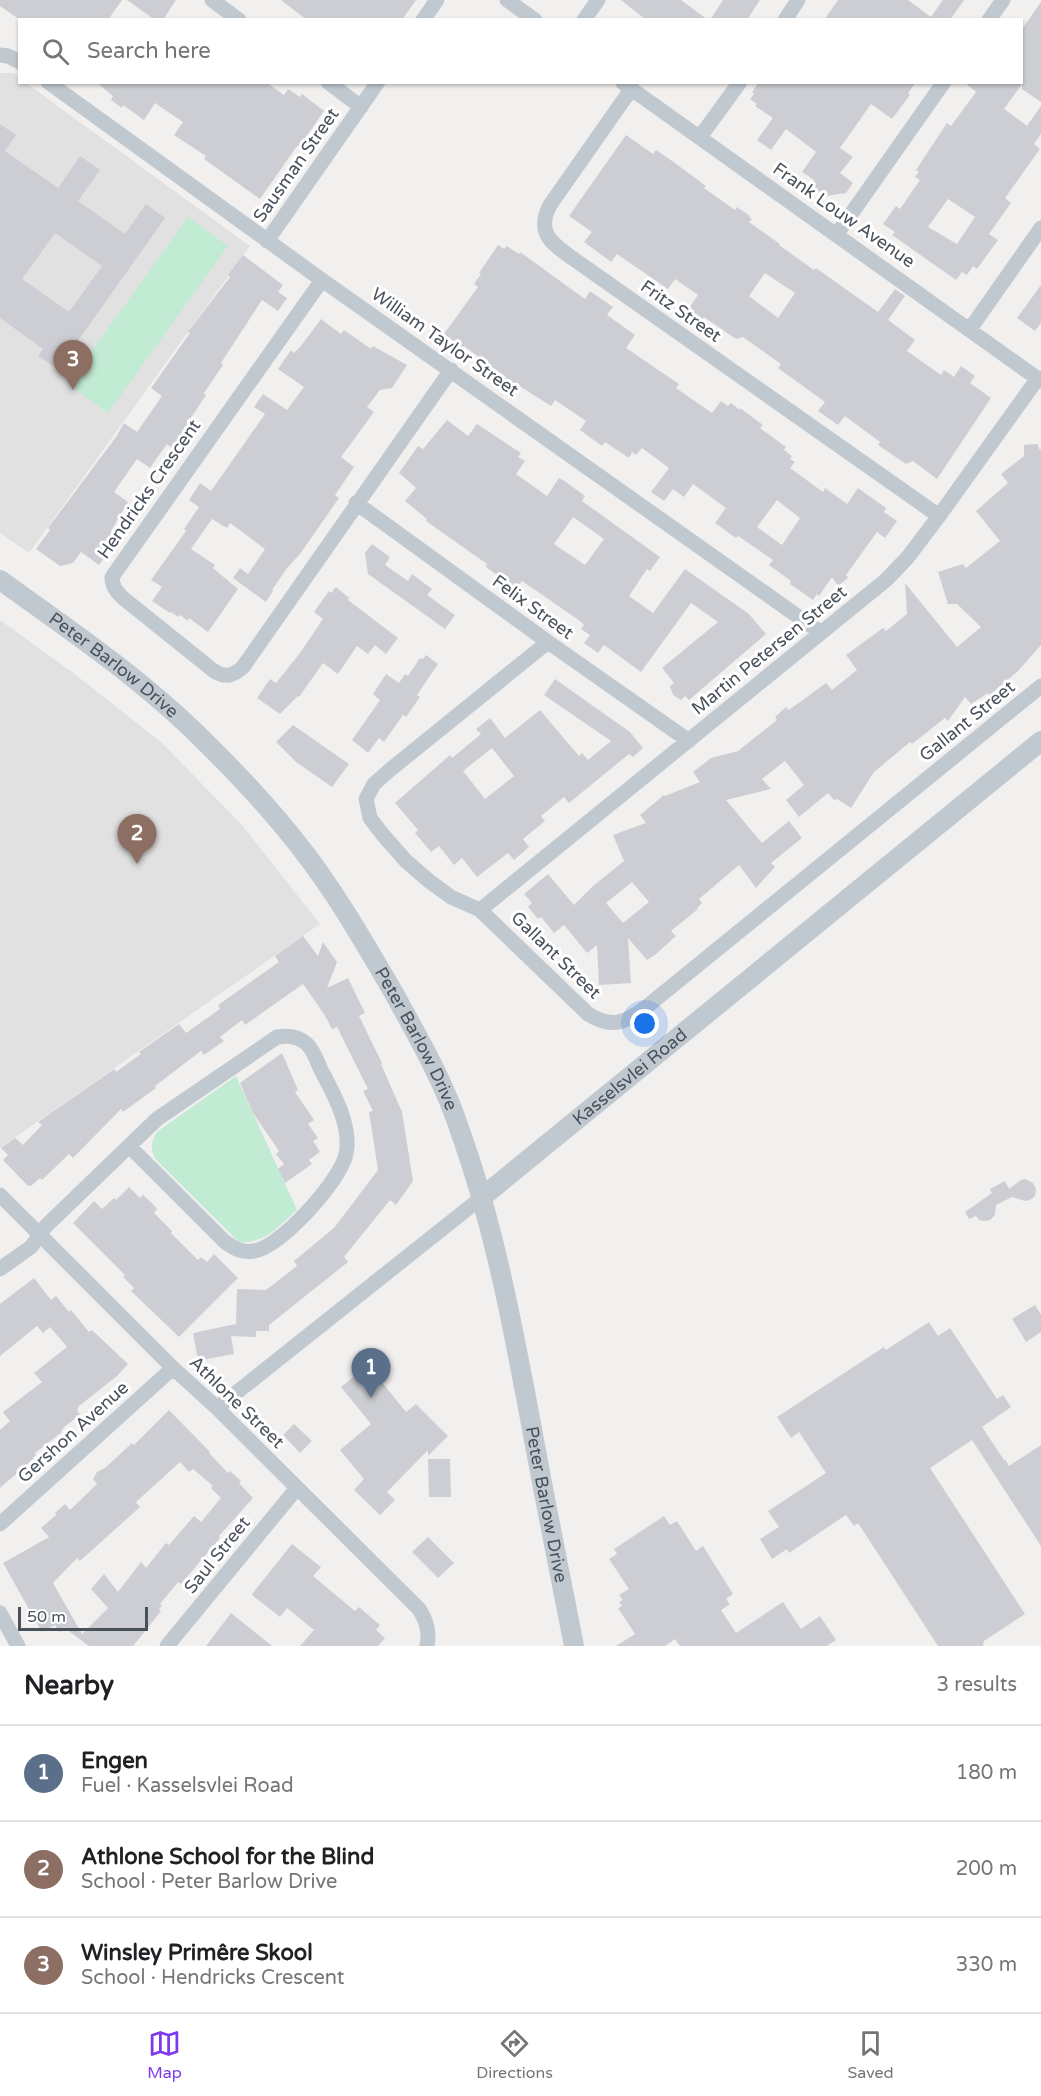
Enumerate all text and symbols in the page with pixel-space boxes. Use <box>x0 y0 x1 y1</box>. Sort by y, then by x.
search box <box>18 18 1023 84</box>
icon: search <box>39 35 72 68</box>
text: Search here <box>87 38 211 64</box>
street label: Sausman Street <box>248 104 344 226</box>
street label: Frank Louw Avenue <box>769 158 919 272</box>
street label: Fritz Street <box>636 275 726 347</box>
street label: William Taylor Street <box>367 283 523 401</box>
pin: 3 <box>54 340 92 390</box>
street label: Hendricks Crescent <box>93 415 205 563</box>
street label: Felix Street <box>488 570 578 644</box>
street label: Martin Petersen Street <box>687 581 851 719</box>
street label: Peter Barlow Drive <box>45 607 183 722</box>
street label: Gallant Street <box>915 676 1019 766</box>
pin: 2 <box>118 814 156 864</box>
street label: Gallant Street <box>506 907 606 1003</box>
street label: Peter Barlow Drive <box>370 963 463 1113</box>
your location <box>630 1009 659 1038</box>
street label: Kasselsvlei Road <box>568 1023 691 1130</box>
pin: 1 <box>352 1348 391 1398</box>
street label: Athlone Street <box>185 1351 289 1453</box>
street label: Gershon Avenue <box>13 1377 133 1487</box>
street label: Peter Barlow Drive <box>521 1424 572 1585</box>
street label: Saul Street <box>179 1512 255 1598</box>
scale bar <box>18 1604 148 1632</box>
text: 50 m <box>27 1607 66 1627</box>
text: Nearby <box>24 1670 114 1701</box>
text: 3 results <box>937 1673 1017 1697</box>
text: Engen <box>81 1748 148 1774</box>
text: 1 <box>37 1761 50 1785</box>
text: 180 m <box>956 1761 1017 1785</box>
text: Fuel · Kasselsvlei Road <box>81 1774 294 1798</box>
text: Athlone School for the Blind <box>81 1844 374 1870</box>
text: 2 <box>37 1857 50 1881</box>
text: 200 m <box>956 1857 1017 1881</box>
text: School · Peter Barlow Drive <box>81 1870 337 1894</box>
text: Winsley Primêre Skool <box>81 1940 313 1966</box>
text: 3 <box>37 1953 50 1977</box>
text: 330 m <box>956 1953 1017 1977</box>
text: School · Hendricks Crescent <box>81 1966 344 1990</box>
tab: Map <box>147 2027 182 2083</box>
tab: Directions <box>476 2027 553 2083</box>
tab: Saved <box>847 2027 894 2083</box>

